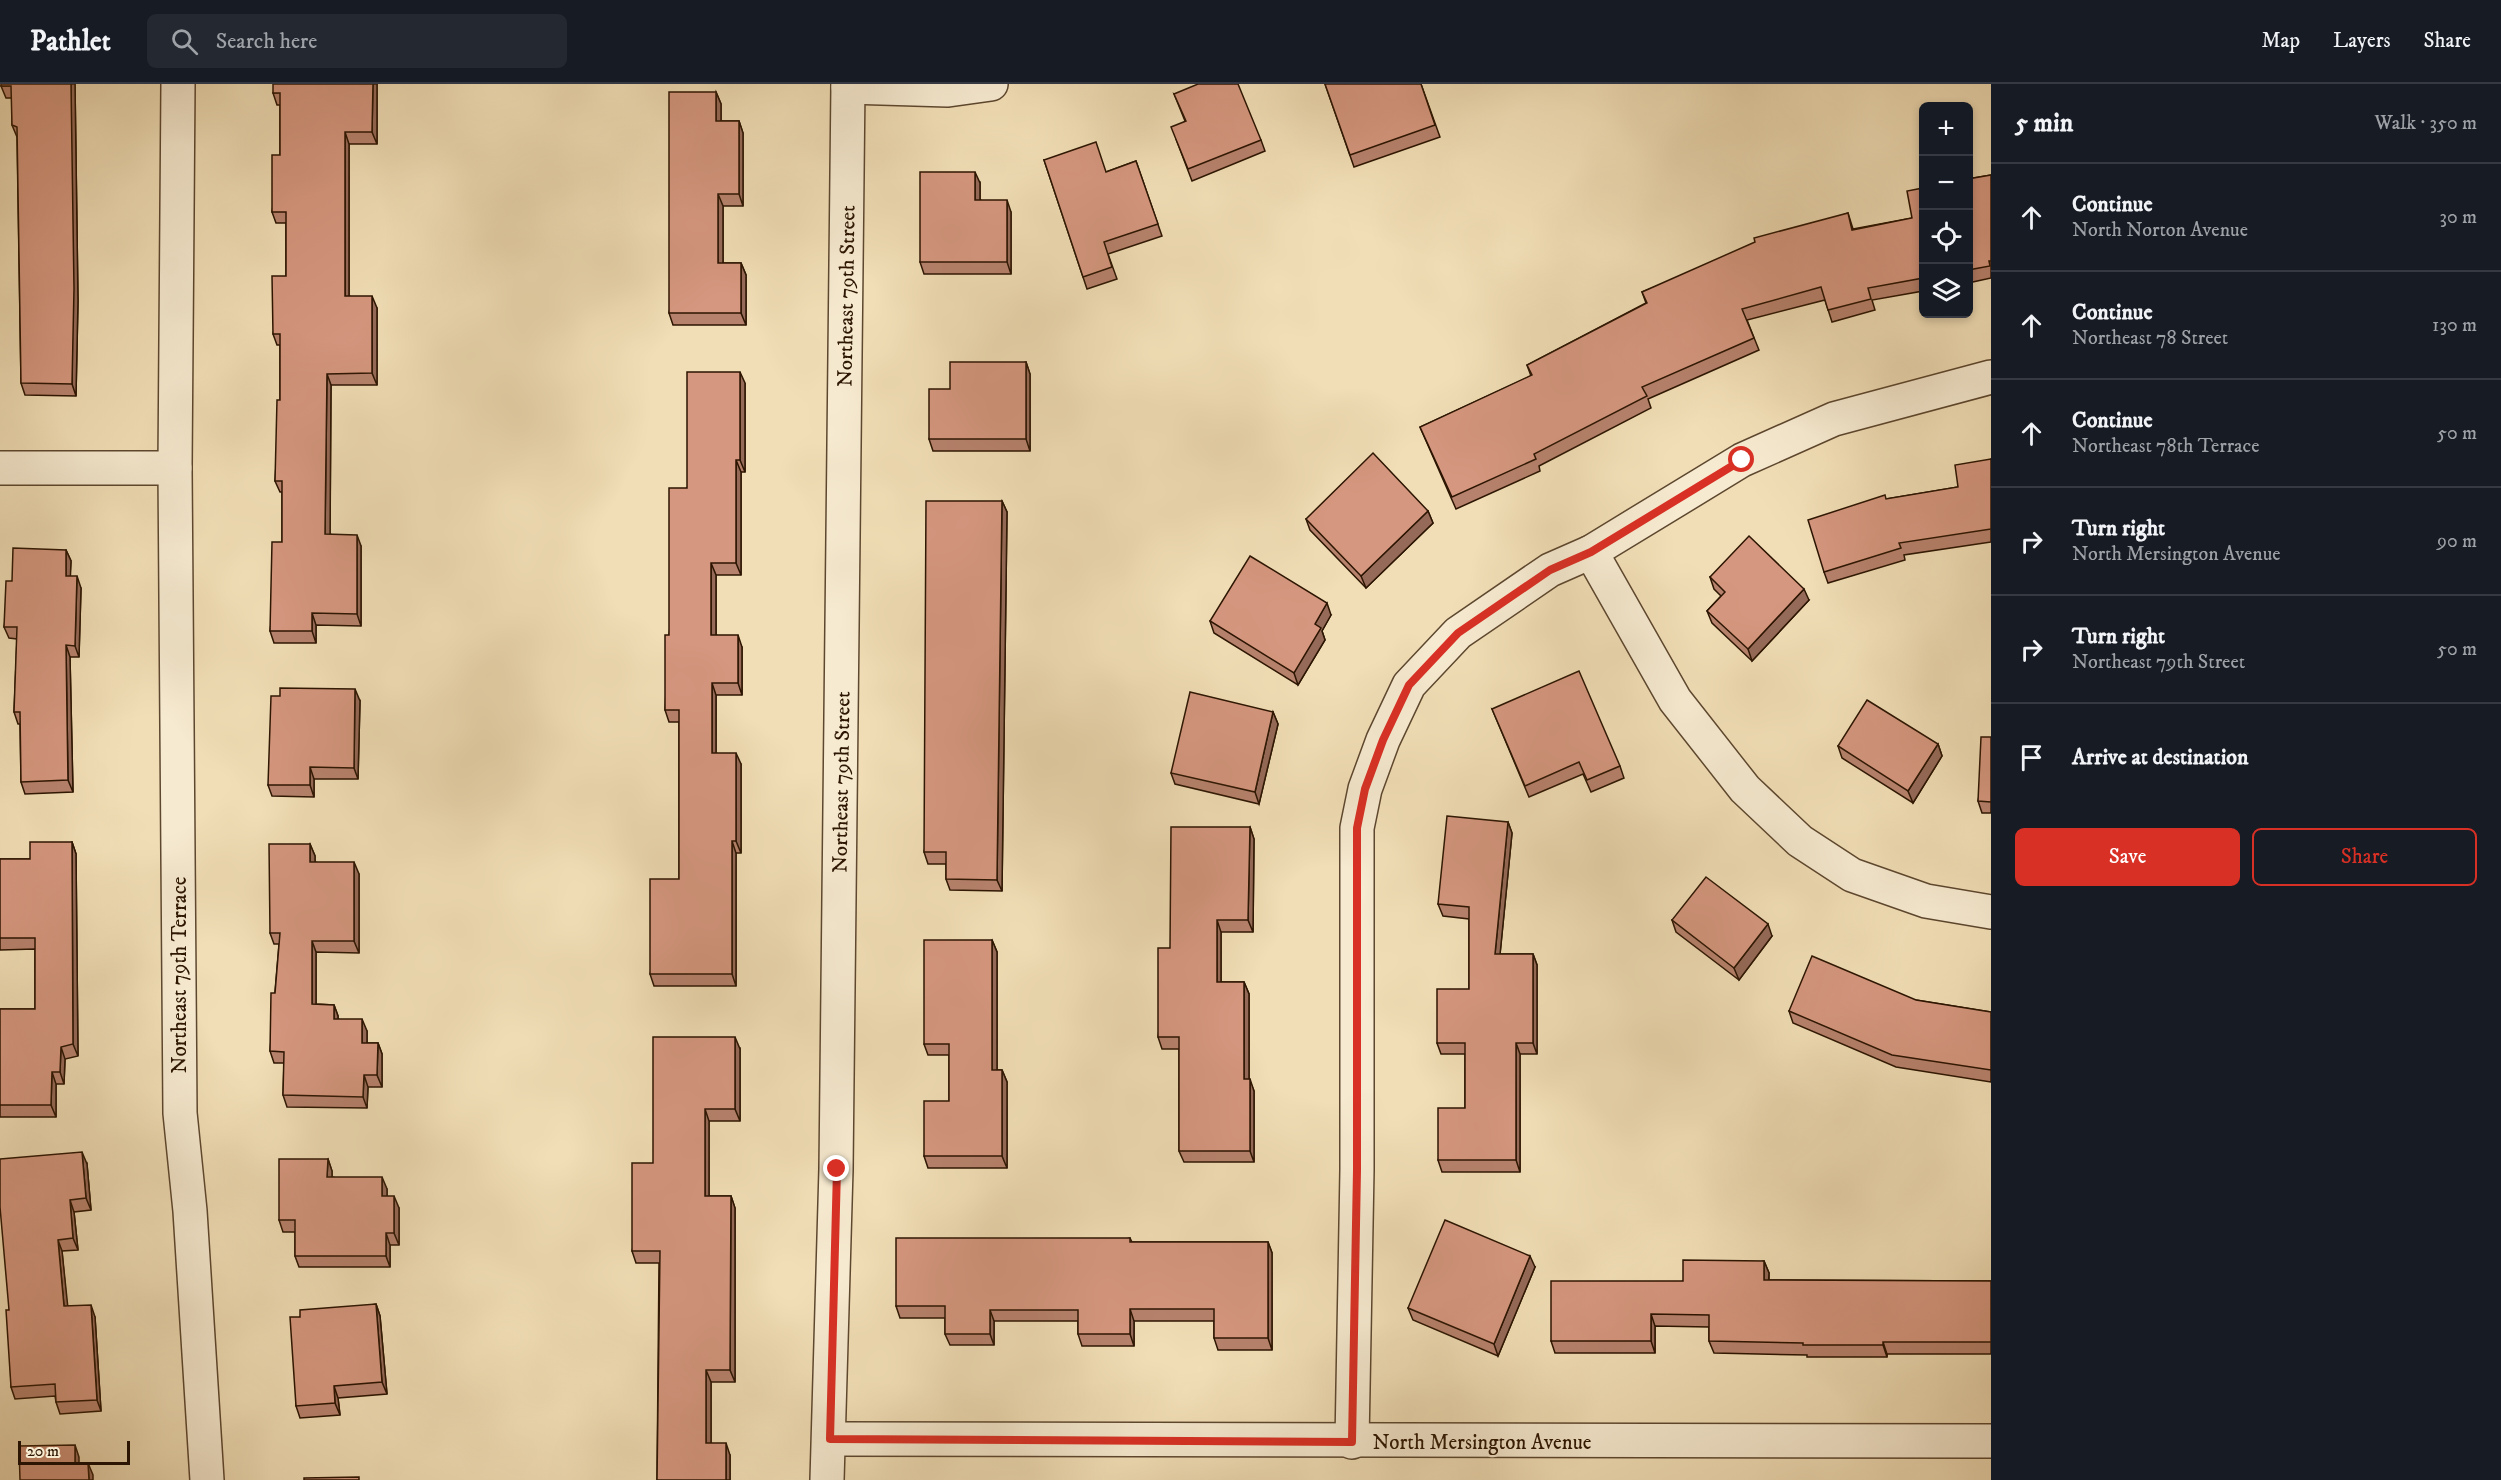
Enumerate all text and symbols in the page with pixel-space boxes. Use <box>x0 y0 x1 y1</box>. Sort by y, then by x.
search box <box>147 14 567 68</box>
text: Pathlet <box>30 24 111 59</box>
icon: search <box>168 25 201 58</box>
text: Search here <box>216 28 317 55</box>
text: Map <box>2261 28 2300 54</box>
text: Layers <box>2333 28 2391 54</box>
text: Share <box>2424 28 2471 54</box>
map controls <box>1919 102 1973 318</box>
button: + <box>1919 102 1973 156</box>
text: 5 min <box>2015 107 2073 140</box>
text: Walk · 350 m <box>2375 111 2477 136</box>
button: − <box>1919 156 1973 210</box>
text: Continue <box>2072 191 2153 218</box>
icon: ahead <box>2015 201 2048 234</box>
street label: Northeast 79th Street <box>832 205 862 387</box>
text: 30 m <box>2439 205 2477 230</box>
button: locate <box>1919 210 1973 264</box>
text: North Norton Avenue <box>2072 218 2248 243</box>
button: layers <box>1919 264 1973 318</box>
text: Continue <box>2072 299 2153 326</box>
icon: ahead <box>2015 309 2048 342</box>
text: 130 m <box>2432 313 2477 338</box>
text: Northeast 78 Street <box>2072 326 2228 351</box>
text: Continue <box>2072 407 2153 434</box>
icon: ahead <box>2015 417 2048 450</box>
text: 50 m <box>2437 421 2477 446</box>
text: Northeast 78th Terrace <box>2072 434 2260 459</box>
route start <box>1728 446 1754 472</box>
text: Turn right <box>2072 515 2165 542</box>
icon: right <box>2015 525 2048 558</box>
text: 90 m <box>2437 529 2477 554</box>
text: North Mersington Avenue <box>2072 542 2281 567</box>
text: Turn right <box>2072 623 2165 650</box>
icon: right <box>2015 633 2048 666</box>
text: 50 m <box>2437 637 2477 662</box>
text: Northeast 79th Street <box>2072 650 2245 675</box>
street label: Northeast 79th Street <box>827 691 857 873</box>
icon: arrive <box>2015 741 2048 774</box>
text: Arrive at destination <box>2072 744 2249 771</box>
button: Save <box>2015 828 2240 886</box>
button: Share <box>2252 828 2477 886</box>
street label: Northeast 79th Terrace <box>167 876 193 1073</box>
route end <box>823 1155 849 1181</box>
street label: North Mersington Avenue <box>1373 1430 1592 1456</box>
scale bar <box>18 1438 130 1466</box>
text: 20 m <box>27 1441 59 1461</box>

